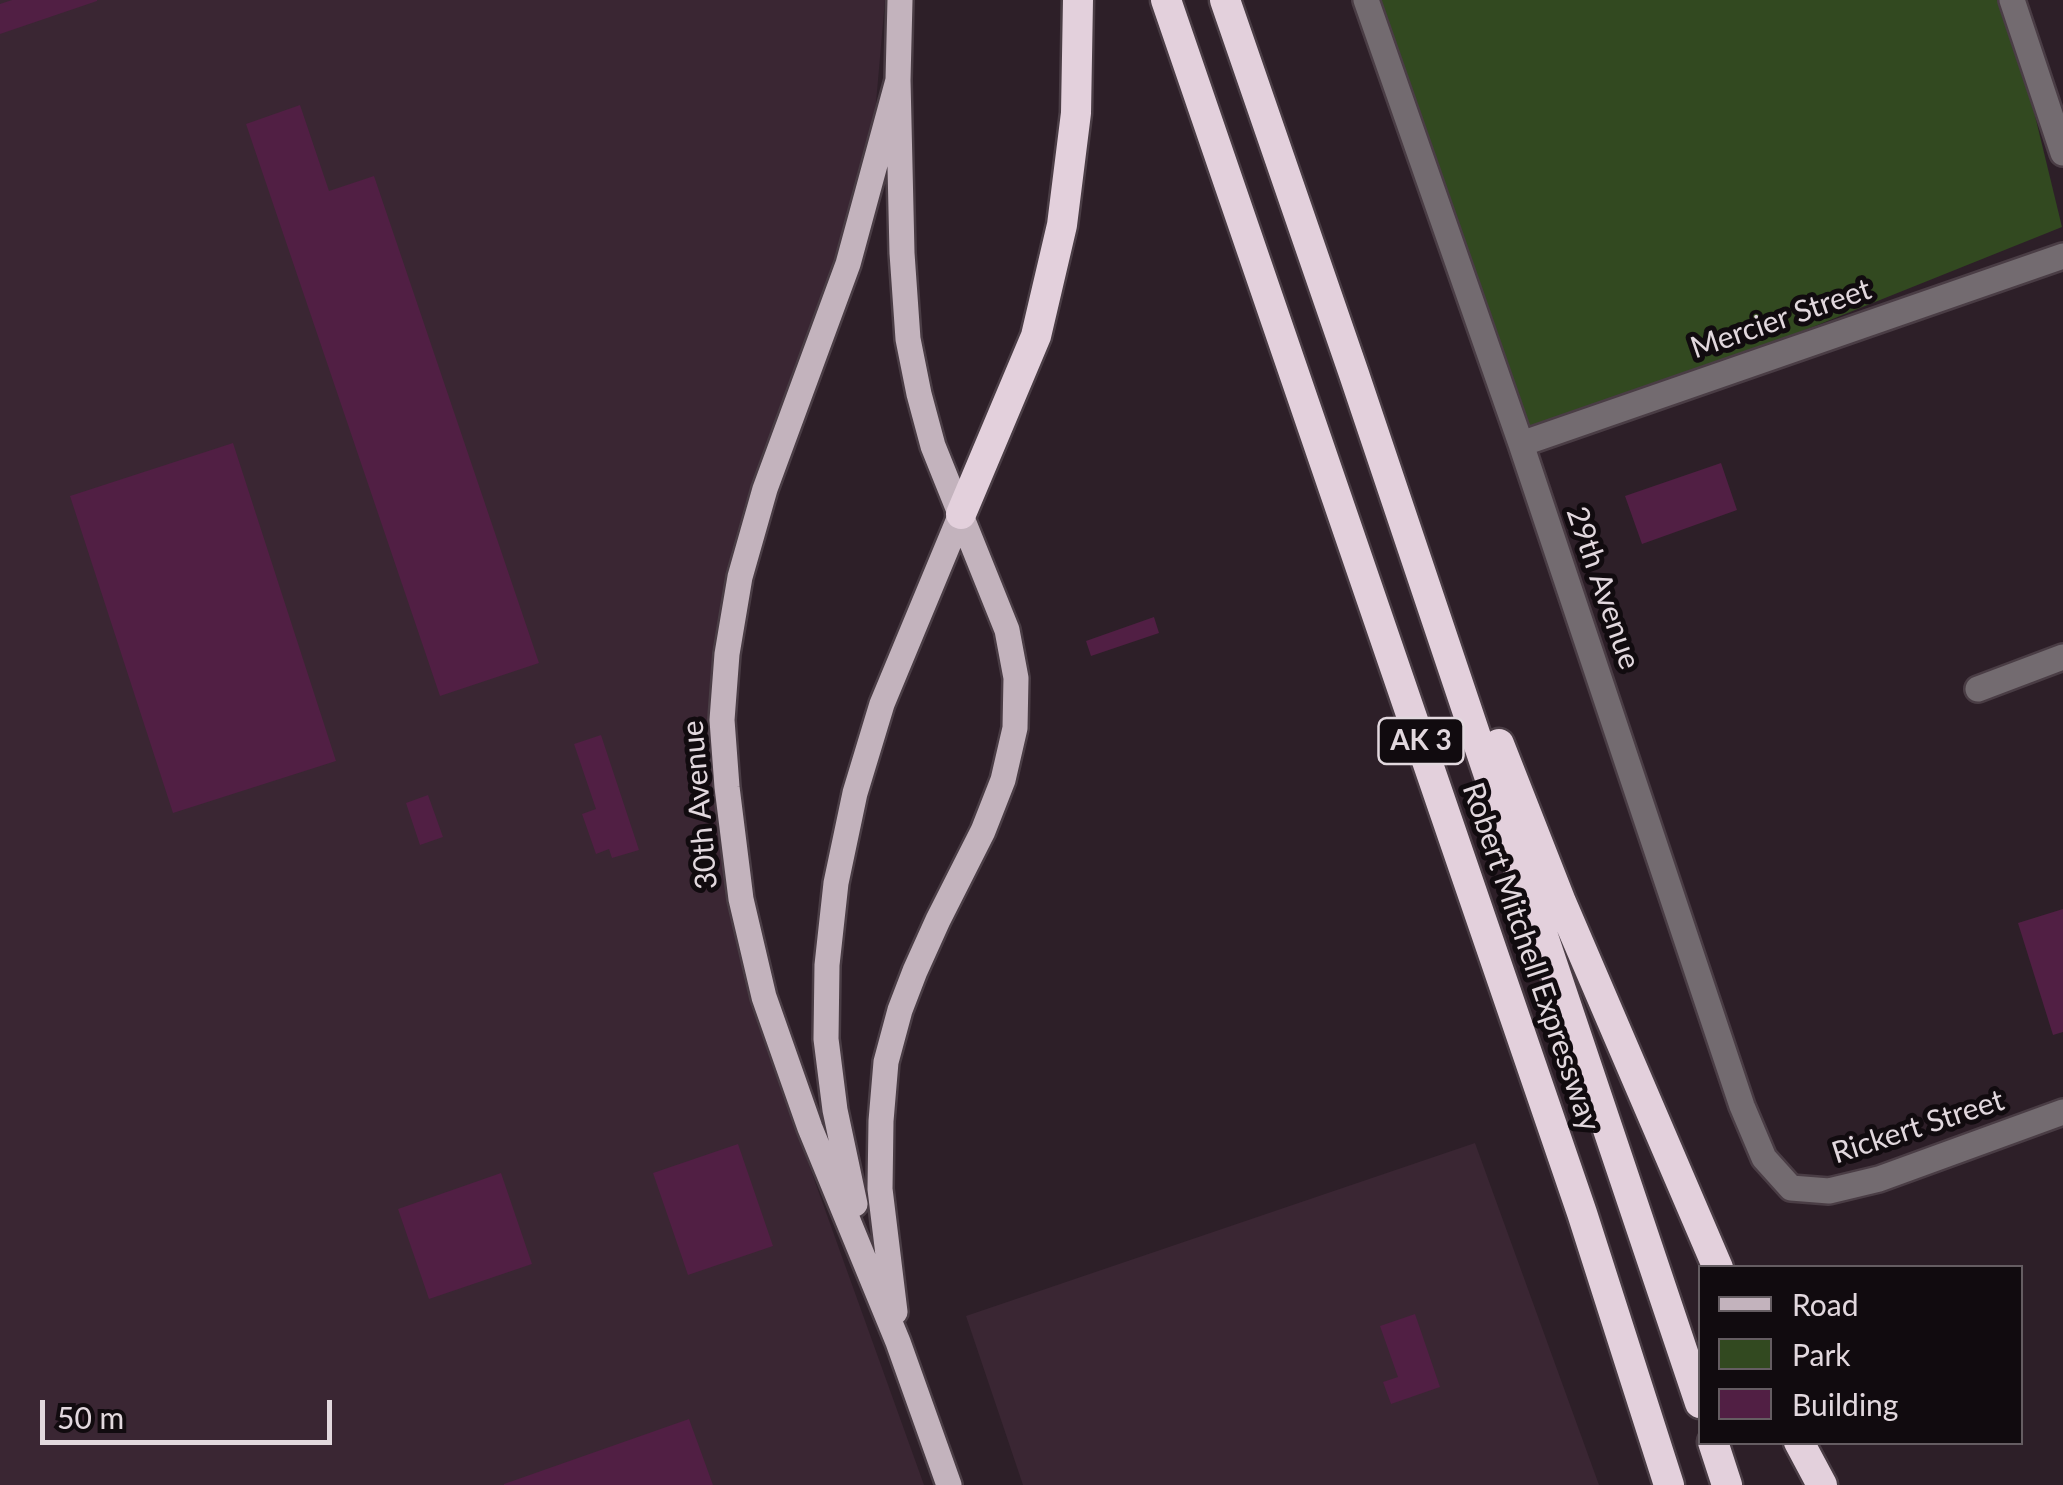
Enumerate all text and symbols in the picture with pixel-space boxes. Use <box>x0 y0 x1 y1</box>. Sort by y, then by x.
street label: Mercier Street <box>1686 271 1876 367</box>
street label: 29th Avenue <box>1558 502 1648 674</box>
road number: AK 3 <box>1378 718 1464 764</box>
street label: 30th Avenue <box>675 719 725 891</box>
street label: Robert Mitchell Expressway <box>1454 778 1608 1136</box>
street label: Rickert Street <box>1827 1082 2009 1172</box>
legend <box>1698 1265 2023 1445</box>
text: Road <box>1792 1286 1859 1322</box>
text: Park <box>1792 1336 1851 1372</box>
scale bar <box>45 1380 338 1442</box>
text: Building <box>1792 1386 1898 1422</box>
text: 50 m <box>57 1399 124 1435</box>

